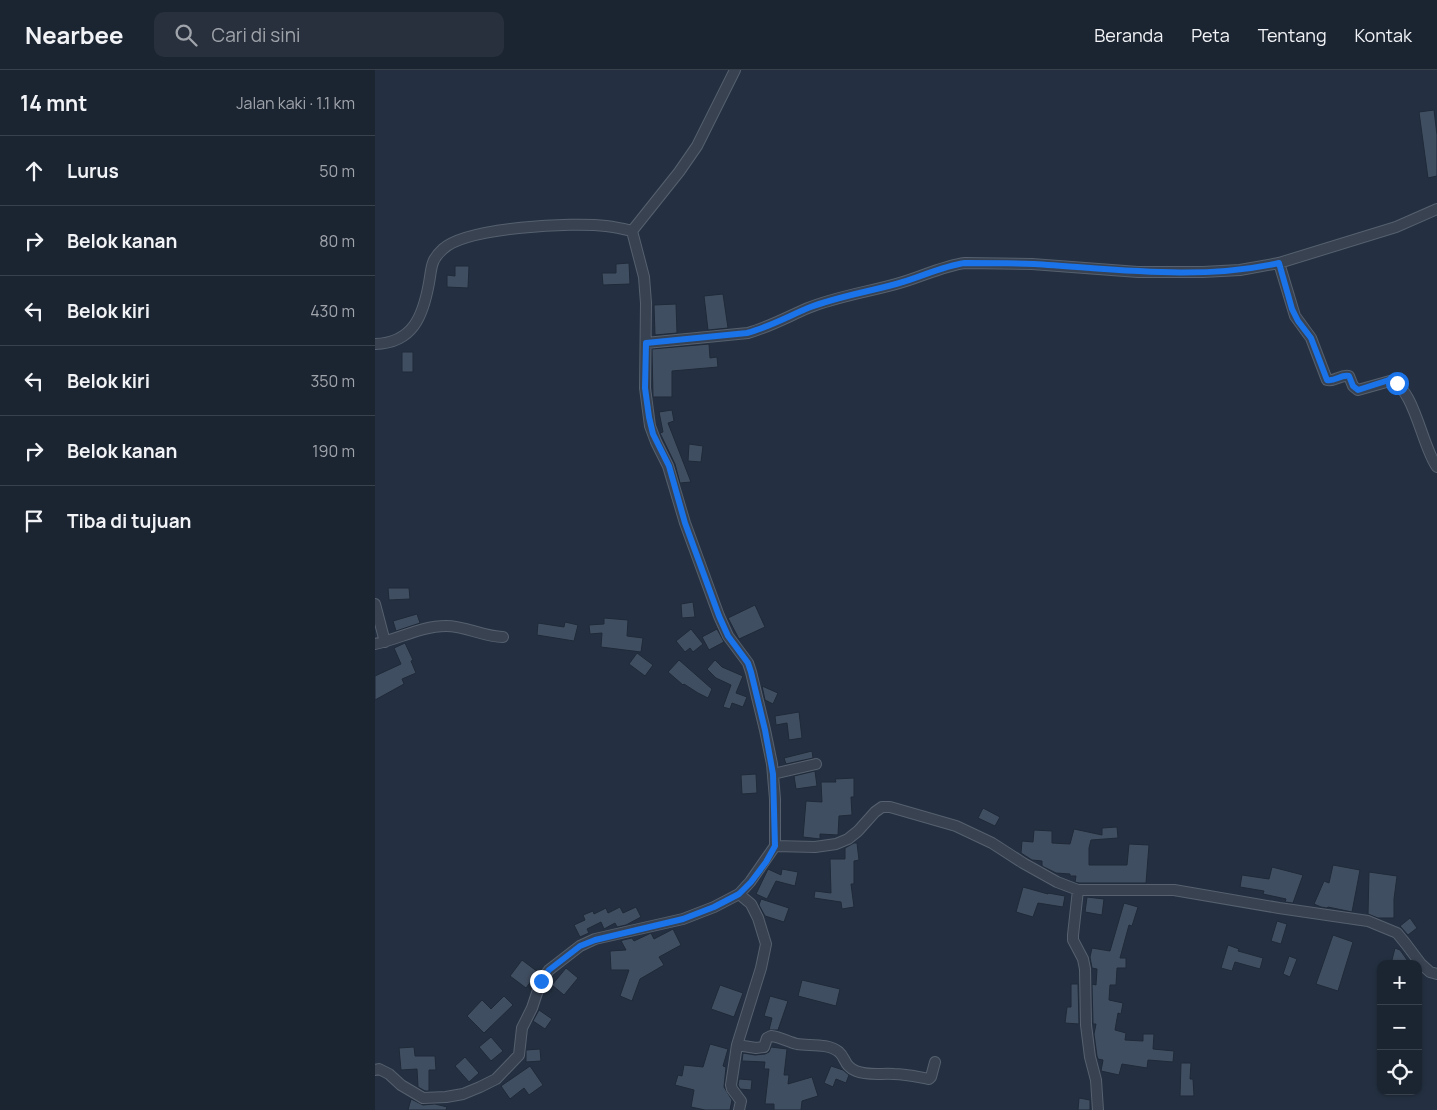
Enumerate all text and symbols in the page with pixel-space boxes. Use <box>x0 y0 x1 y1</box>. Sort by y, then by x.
search box <box>154 12 504 57</box>
text: Nearbee <box>25 18 124 51</box>
icon: search <box>172 21 200 49</box>
text: Cari di sini <box>212 22 300 48</box>
text: Beranda <box>1094 23 1163 47</box>
text: Peta <box>1191 23 1230 47</box>
text: Tentang <box>1258 23 1327 47</box>
text: Kontak <box>1355 23 1412 47</box>
text: 14 mnt <box>20 89 87 117</box>
text: Jalan kaki · 1.1 km <box>236 92 355 114</box>
icon: ahead <box>20 157 48 185</box>
text: Lurus <box>67 158 119 184</box>
text: 50 m <box>319 160 355 182</box>
icon: right <box>20 227 48 255</box>
text: Belok kanan <box>67 228 177 254</box>
text: 80 m <box>319 230 355 252</box>
icon: left <box>20 297 48 325</box>
text: Belok kiri <box>67 298 150 324</box>
text: 430 m <box>310 300 355 322</box>
icon: left <box>20 367 48 395</box>
text: Belok kiri <box>67 368 150 394</box>
text: 350 m <box>310 370 355 392</box>
route start <box>1386 372 1409 395</box>
icon: right <box>20 437 48 465</box>
text: Belok kanan <box>67 438 177 464</box>
text: 190 m <box>312 440 355 462</box>
icon: arrive <box>20 507 48 535</box>
text: Tiba di tujuan <box>67 508 191 534</box>
map controls <box>1377 960 1422 1095</box>
button: + <box>1377 960 1422 1005</box>
route end <box>530 970 553 993</box>
button: − <box>1377 1005 1422 1050</box>
button: locate <box>1377 1050 1422 1095</box>

